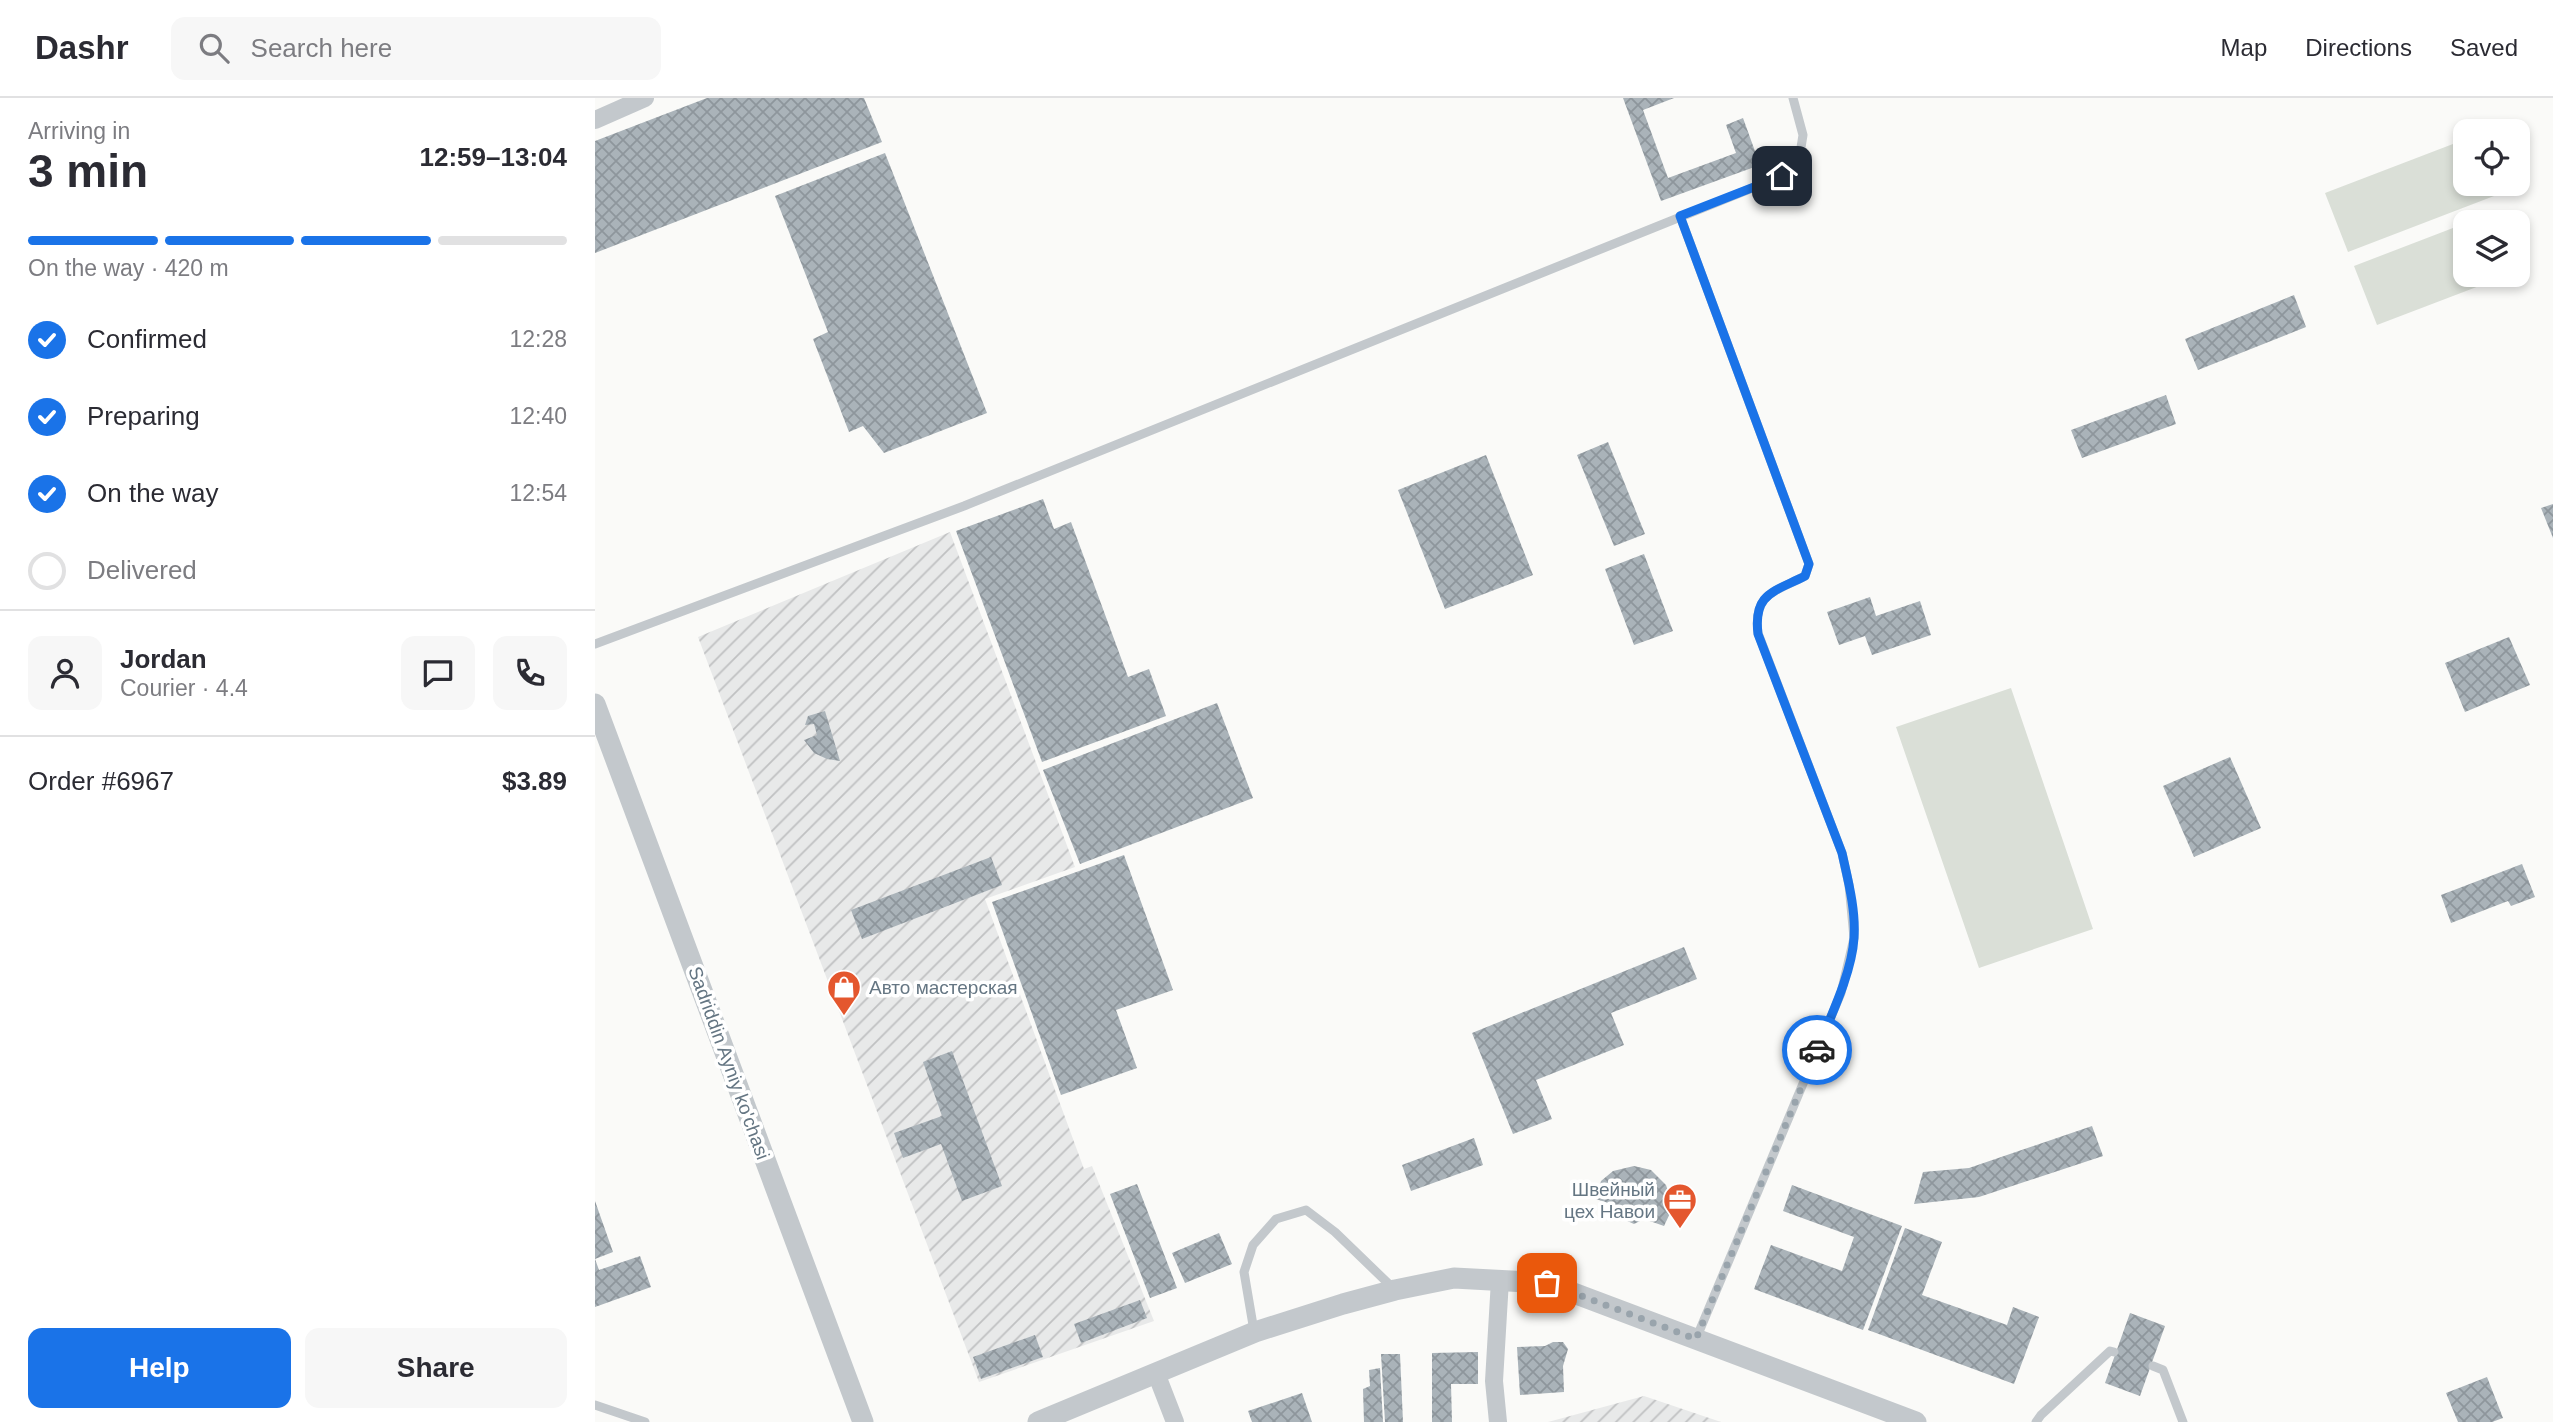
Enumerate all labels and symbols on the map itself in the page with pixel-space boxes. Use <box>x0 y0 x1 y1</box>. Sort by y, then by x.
pin <box>1752 146 1812 206</box>
street label: Sadriddin Ayniy ko'chasi <box>684 964 774 1162</box>
shop icon: Авто мастерская <box>825 968 863 1017</box>
place label: Авто мастерская <box>869 977 1018 998</box>
courier <box>1782 1015 1852 1085</box>
place label: Швейный цех Навои <box>1564 1179 1655 1222</box>
office icon: Швейный цех Навои <box>1661 1181 1699 1230</box>
pin <box>1517 1253 1577 1313</box>

